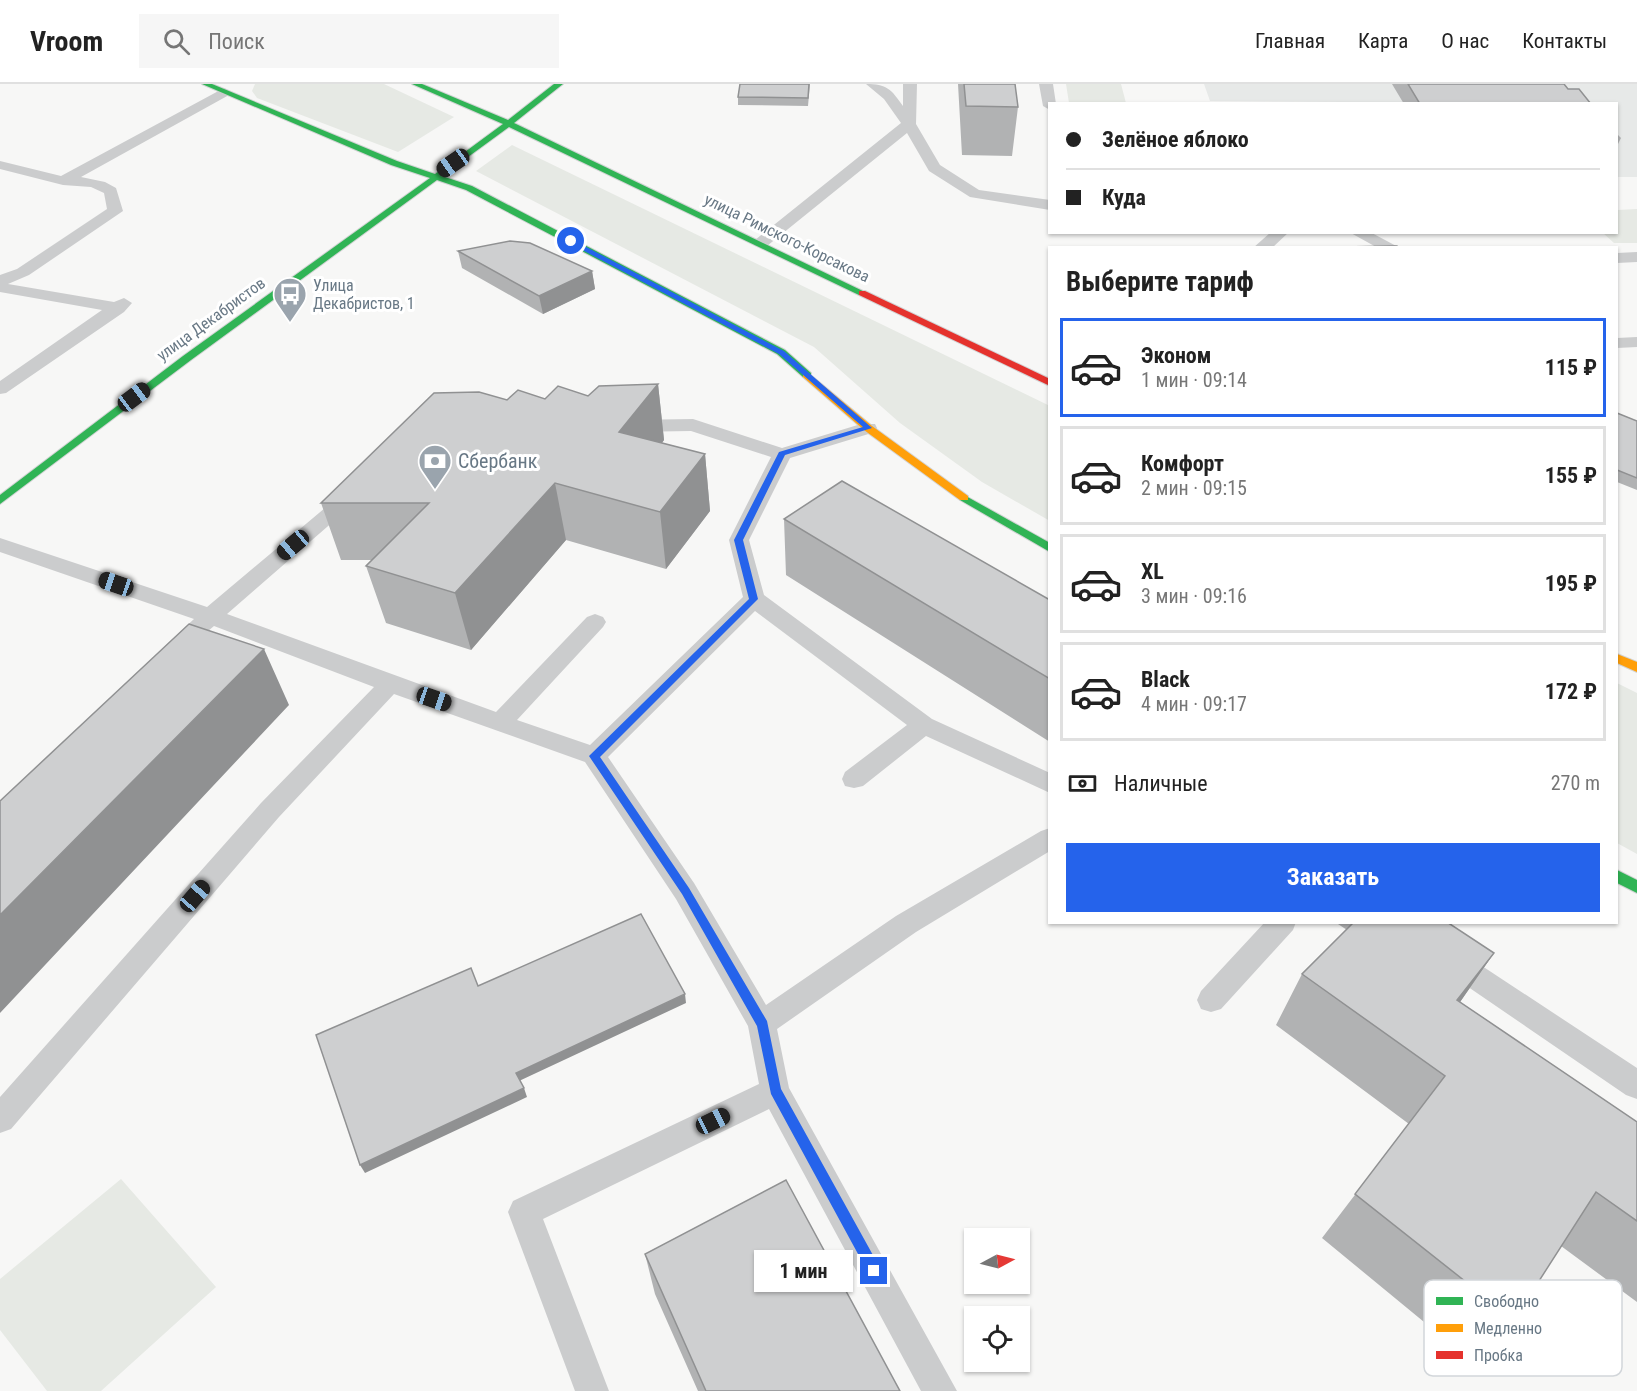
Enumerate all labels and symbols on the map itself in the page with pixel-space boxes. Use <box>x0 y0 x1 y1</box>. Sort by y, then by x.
car <box>433 145 473 181</box>
street label: улица Римского-Корсакова <box>701 190 873 286</box>
route start <box>557 227 584 254</box>
street label: улица Декабристов <box>153 273 269 365</box>
bus stop icon: Улица Декабристов, 1 <box>272 276 308 323</box>
place label: Улица Декабристов, 1 <box>313 276 415 313</box>
car <box>114 379 154 415</box>
bank icon: Сбербанк <box>417 443 453 490</box>
place label: Сбербанк <box>458 449 538 473</box>
car <box>273 527 313 563</box>
car <box>96 570 136 598</box>
car <box>414 685 454 713</box>
car <box>176 877 214 915</box>
car <box>693 1105 733 1137</box>
north arrow <box>964 1228 1030 1294</box>
callout: 1 мин <box>754 1250 853 1292</box>
route end <box>860 1257 887 1284</box>
legend <box>1424 1280 1622 1376</box>
text: Свободно <box>1474 1292 1539 1311</box>
text: Медленно <box>1474 1319 1542 1338</box>
text: Пробка <box>1474 1346 1523 1365</box>

